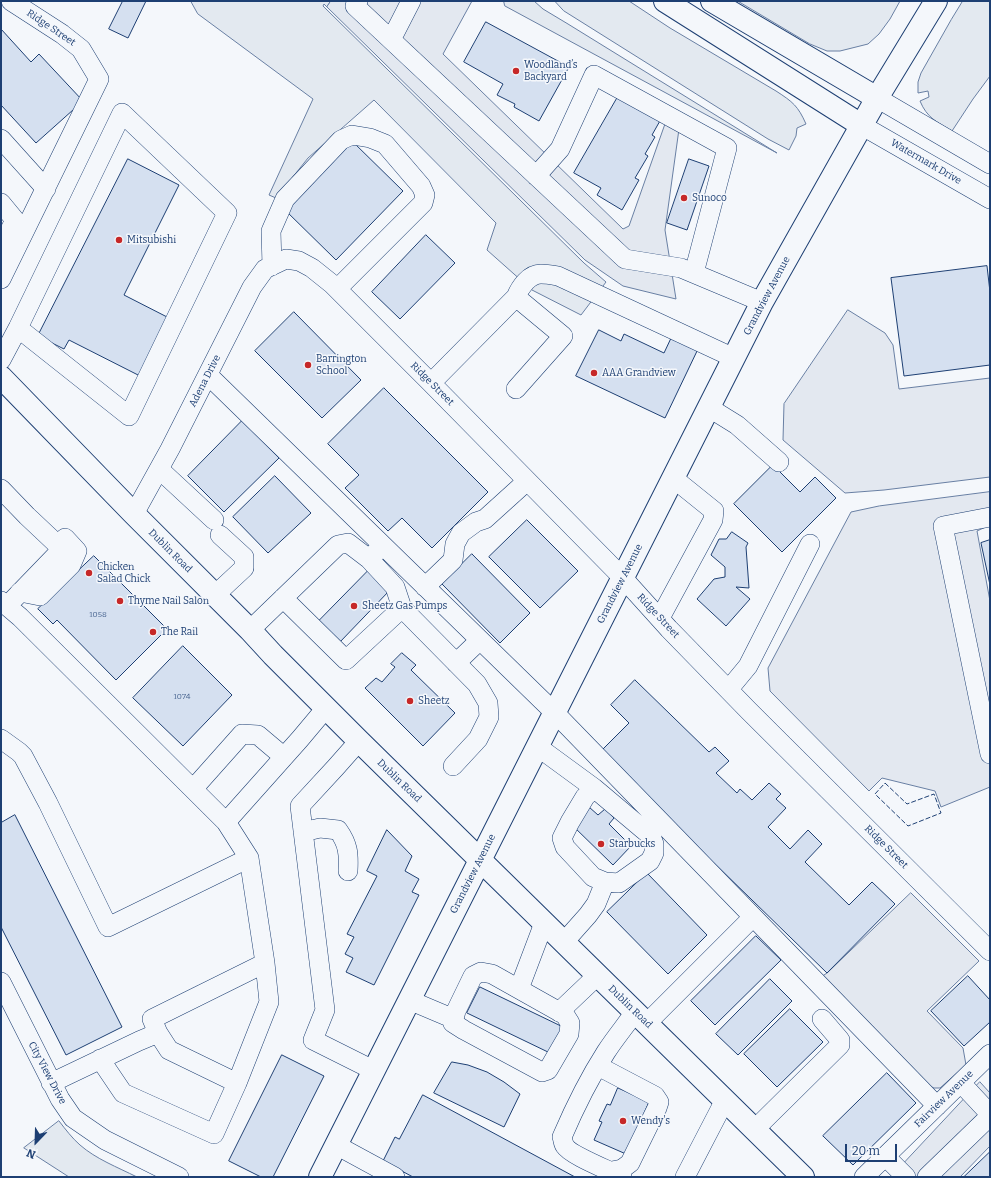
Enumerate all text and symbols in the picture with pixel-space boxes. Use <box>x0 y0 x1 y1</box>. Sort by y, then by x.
street label: Ridge Street <box>24 7 78 49</box>
place label: Woodland’s Backyard <box>524 59 578 82</box>
marker: Woodland’s Backyard <box>511 66 521 76</box>
street label: Watermark Drive <box>889 137 963 187</box>
place label: Sunoco <box>692 192 727 204</box>
marker: Sunoco <box>679 193 689 203</box>
place label: Mitsubishi <box>127 234 176 246</box>
marker: Mitsubishi <box>114 235 124 245</box>
street label: Grandview Avenue <box>741 254 793 338</box>
street label: Adena Drive <box>187 353 223 409</box>
place label: Barrington School <box>316 353 367 376</box>
marker: Barrington School <box>303 360 313 370</box>
street label: Ridge Street <box>408 360 456 408</box>
place label: AAA Grandview <box>602 367 676 379</box>
marker: AAA Grandview <box>589 368 599 378</box>
street label: Dublin Road <box>146 527 194 575</box>
street label: Grandview Avenue <box>595 542 645 626</box>
place label: Chicken Salad Chick <box>97 561 150 584</box>
marker: Chicken Salad Chick <box>84 568 94 578</box>
street label: Ridge Street <box>634 591 682 641</box>
place label: Thyme Nail Salon <box>128 595 209 607</box>
marker: Thyme Nail Salon <box>115 596 125 606</box>
place label: Sheetz Gas Pumps <box>362 600 447 612</box>
marker: Sheetz Gas Pumps <box>349 601 359 611</box>
house number: 1058 <box>89 610 107 620</box>
place label: The Rail <box>161 626 198 638</box>
marker: The Rail <box>148 627 158 637</box>
house number: 1074 <box>174 692 190 702</box>
place label: Sheetz <box>418 695 450 707</box>
marker: Sheetz <box>405 696 415 706</box>
street label: Dublin Road <box>374 757 424 805</box>
street label: Ridge Street <box>862 823 910 871</box>
street label: Grandview Avenue <box>448 832 498 916</box>
place label: Starbucks <box>609 838 655 850</box>
marker: Starbucks <box>596 839 606 849</box>
street label: Dublin Road <box>605 983 655 1031</box>
street label: City View Drive <box>25 1040 69 1106</box>
street label: Fairview Avenue <box>912 1068 976 1130</box>
place label: Wendy's <box>631 1115 670 1127</box>
marker: Wendy's <box>618 1116 628 1126</box>
north arrow <box>16 1122 56 1162</box>
scale bar <box>847 1136 899 1162</box>
text: 20 m <box>852 1144 880 1158</box>
text: N <box>25 1146 38 1161</box>

